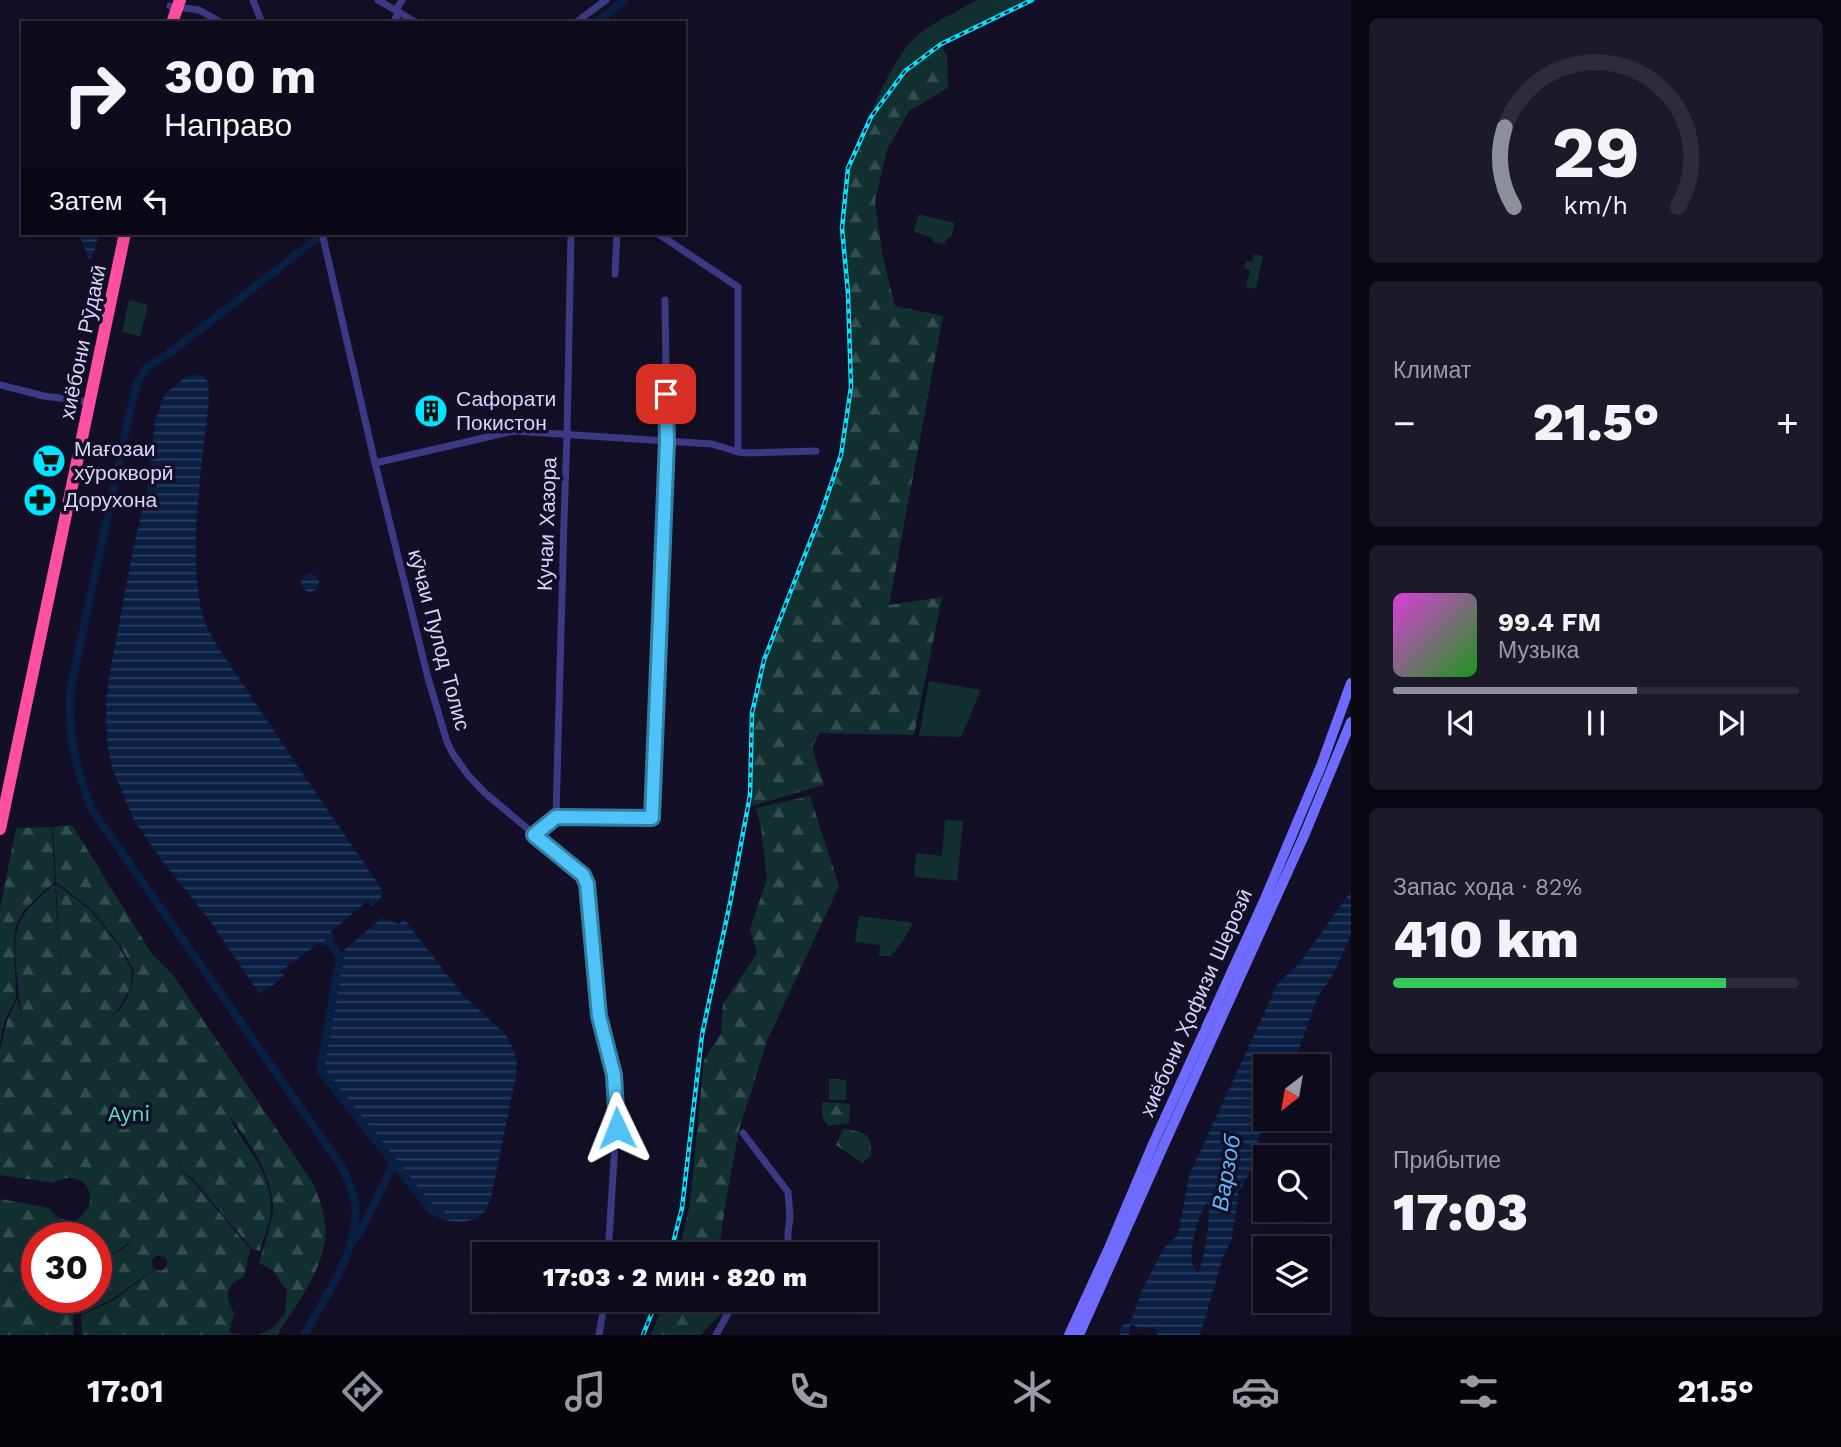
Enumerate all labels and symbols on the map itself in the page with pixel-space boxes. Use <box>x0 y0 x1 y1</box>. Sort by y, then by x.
street label: хиёбони Рӯдакӣ <box>54 262 111 422</box>
pin <box>636 364 696 424</box>
place label: Сафорати Покистон <box>456 386 556 435</box>
building icon: Сафорати Покистон <box>412 392 450 430</box>
place label: Мағозаи хӯрокворӣ <box>74 436 174 485</box>
supermarket icon: Мағозаи хӯрокворӣ <box>30 442 68 480</box>
street label: Кучаи Хазора <box>532 456 561 591</box>
pharmacy icon: Дорухона <box>21 481 59 519</box>
place label: Дорухона <box>64 487 158 512</box>
street label: кӯчаи Пулод Толис <box>403 547 476 733</box>
street label: хиёбони Ҳофизи Шерозӣ <box>1134 885 1257 1121</box>
north arrow <box>1253 1054 1330 1130</box>
position arrow <box>580 1091 654 1165</box>
park label: Ayni <box>108 1101 150 1126</box>
water label: Варзоб <box>1207 1132 1247 1213</box>
speed limit sign: 30 <box>21 1222 112 1313</box>

